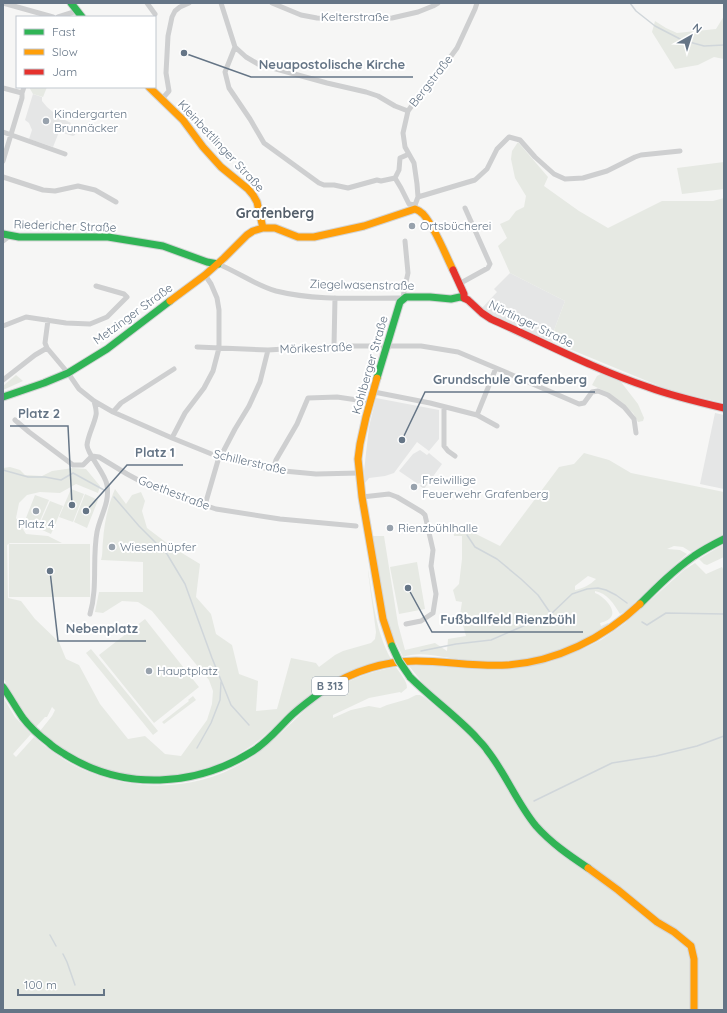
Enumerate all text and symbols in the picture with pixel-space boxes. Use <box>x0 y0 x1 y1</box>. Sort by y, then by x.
street label: Kelterstraße <box>321 9 389 24</box>
legend <box>16 16 156 88</box>
north arrow <box>671 16 711 56</box>
text: N <box>690 20 705 36</box>
text: Fast <box>52 24 76 39</box>
text: Slow <box>52 44 78 59</box>
callout: Neuapostolische Kirche <box>251 52 413 77</box>
street label: Bergstraße <box>406 52 456 110</box>
text: Neuapostolische Kirche <box>259 56 406 72</box>
text: Jam <box>52 64 77 79</box>
street label: Kleinbettlinger Straße <box>175 97 268 195</box>
place label: Kindergarten Brunnäcker <box>54 106 127 135</box>
marker: Kindergarten Brunnäcker <box>41 116 51 126</box>
district label: Grafenberg <box>236 204 314 222</box>
street label: Riedericher Straße <box>13 216 117 235</box>
place label: Ortsbücherei <box>420 218 491 233</box>
marker: Ortsbücherei <box>407 221 417 231</box>
street label: Ziegelwasenstraße <box>309 276 415 293</box>
street label: Metzinger Straße <box>90 280 176 347</box>
street label: Nürtinger Straße <box>486 297 576 351</box>
street label: Kohlberger Straße <box>348 314 391 416</box>
street label: Mörikestraße <box>279 339 353 356</box>
callout: Grundschule Grafenberg <box>425 367 595 392</box>
text: Grundschule Grafenberg <box>433 371 587 387</box>
callout: Platz 2 <box>10 401 68 426</box>
text: Platz 2 <box>18 405 60 421</box>
callout: Platz 1 <box>127 440 183 465</box>
text: Platz 1 <box>135 444 175 460</box>
street label: Schillerstraße <box>212 446 288 477</box>
street label: Goethestraße <box>136 472 212 513</box>
place label: Freiwillige Feuerwehr Grafenberg <box>422 472 548 501</box>
marker: Freiwillige Feuerwehr Grafenberg <box>409 482 419 492</box>
marker: Platz 4 <box>31 506 41 516</box>
place label: Platz 4 <box>18 516 54 531</box>
place label: Rienzbühlhalle <box>398 520 478 535</box>
marker: Rienzbühlhalle <box>385 523 395 533</box>
place label: Wiesenhüpfer <box>120 539 197 554</box>
marker: Wiesenhüpfer <box>107 542 117 552</box>
callout: Fußballfeld Rienzbühl <box>432 607 583 632</box>
text: Fußballfeld Rienzbühl <box>440 611 576 627</box>
callout: Nebenplatz <box>58 616 146 641</box>
text: Nebenplatz <box>66 620 138 636</box>
place label: Hauptplatz <box>157 663 218 678</box>
marker: Hauptplatz <box>144 666 154 676</box>
road number: B 313 <box>312 677 348 695</box>
scale bar <box>18 971 104 997</box>
text: 100 m <box>24 977 57 992</box>

